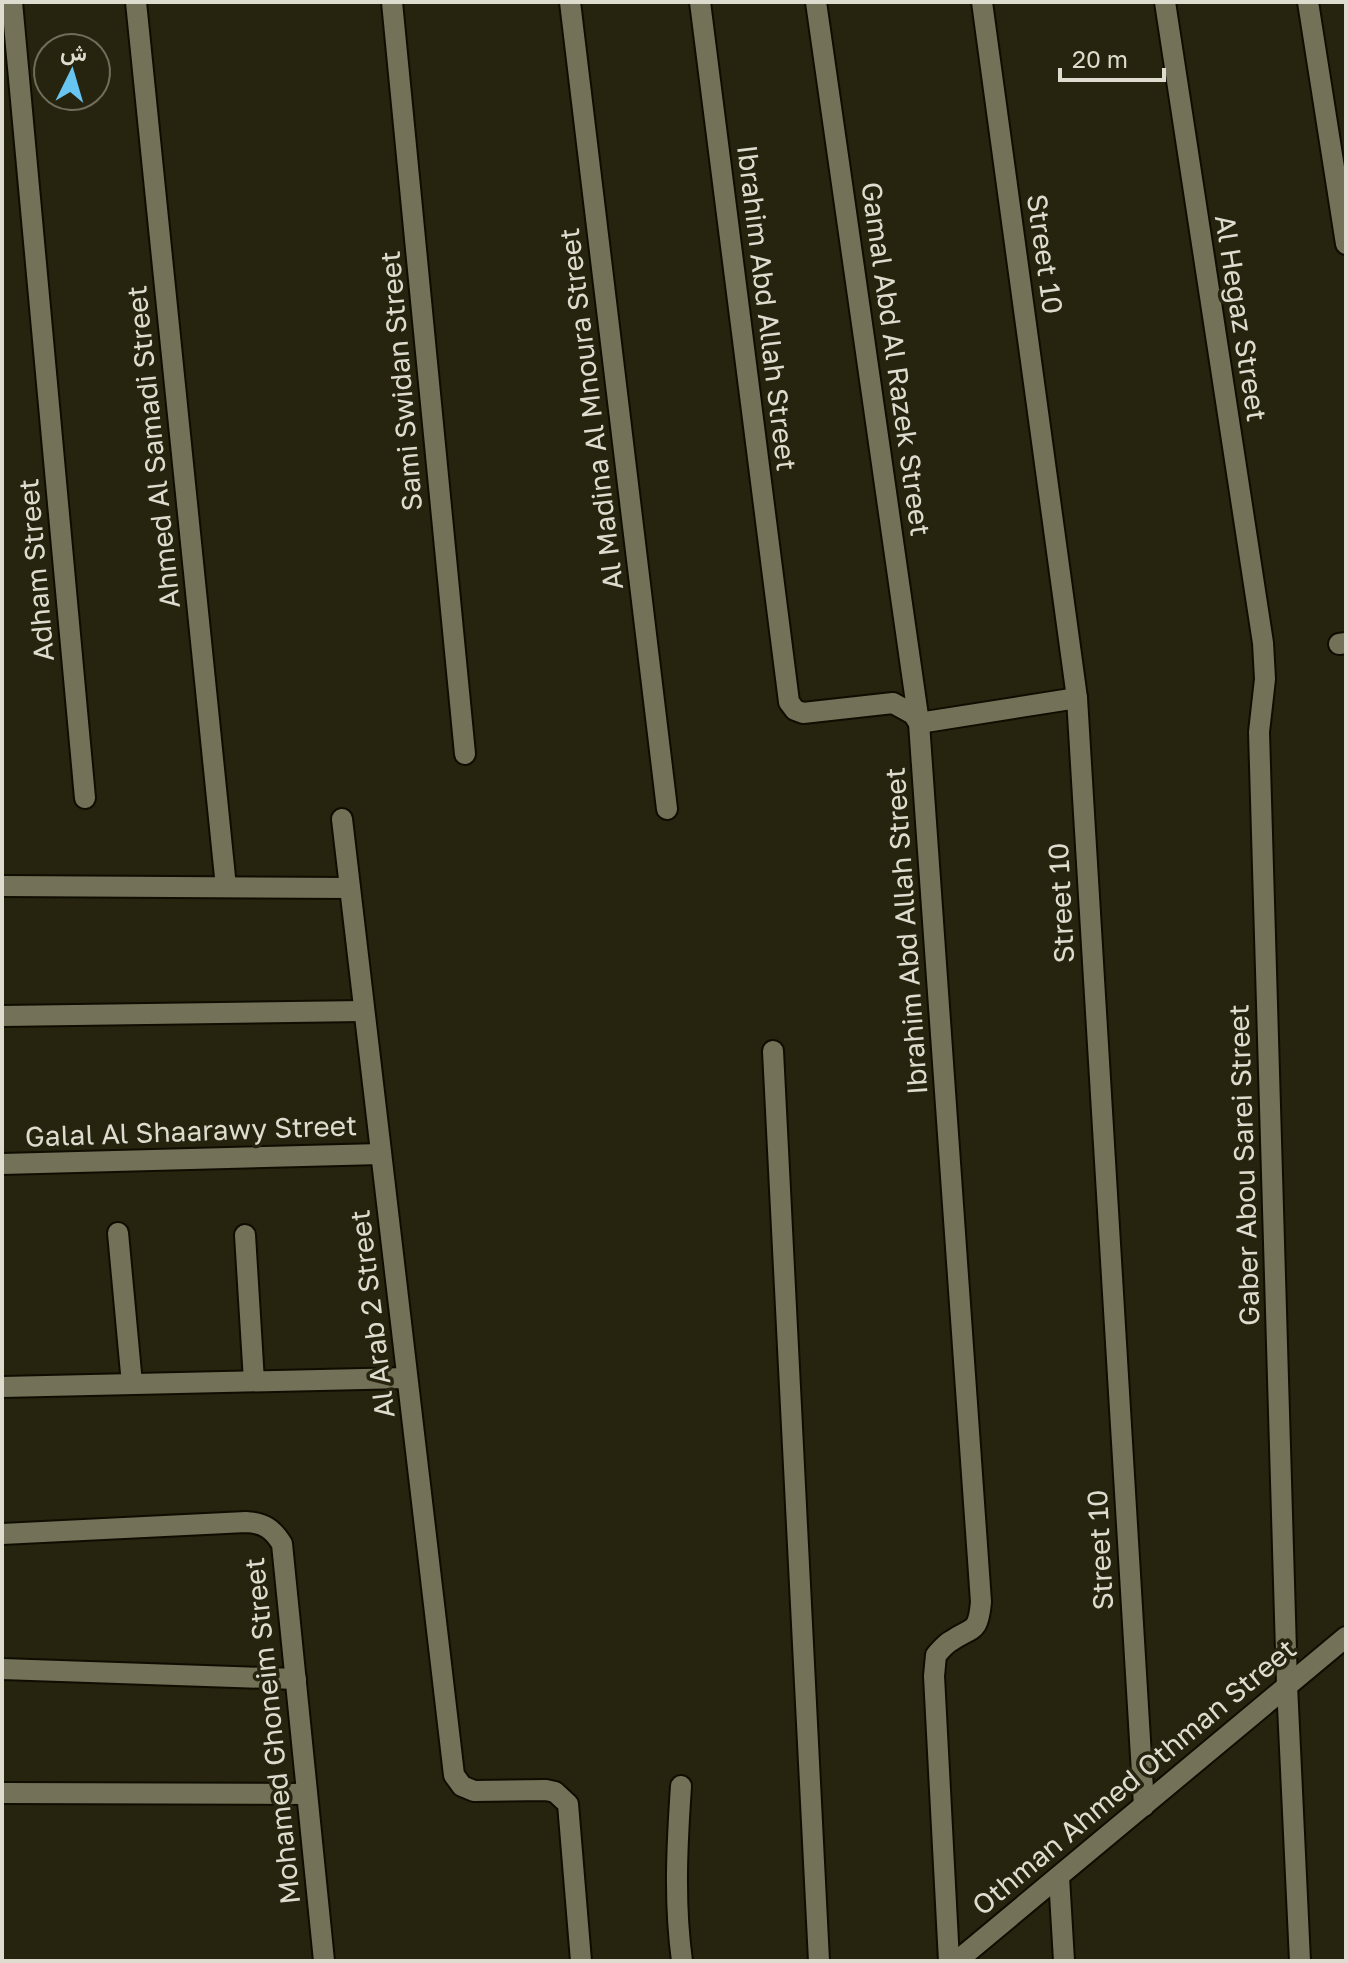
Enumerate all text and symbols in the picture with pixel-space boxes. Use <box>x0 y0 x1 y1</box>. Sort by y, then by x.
north arrow <box>32 32 112 112</box>
scale bar <box>1060 32 1164 82</box>
text: ش <box>59 37 88 67</box>
text: 20 m <box>1072 44 1128 73</box>
street label: Ibrahim Abd Allah Street <box>731 143 804 473</box>
street label: Gamal Abd Al Razek Street <box>855 180 938 538</box>
street label: Street 10 <box>1021 192 1070 316</box>
street label: Al Hegaz Street <box>1209 212 1274 424</box>
street label: Al Madina Al Mnoura Street <box>552 226 629 592</box>
street label: Sami Swidan Street <box>373 250 428 512</box>
street label: Ahmed Al Samadi Street <box>119 284 186 610</box>
street label: Adham Street <box>11 477 60 663</box>
street label: Ibrahim Abd Allah Street <box>878 766 933 1096</box>
street label: Street 10 <box>1041 842 1080 964</box>
street label: Gaber Abou Sarei Street <box>1221 1004 1266 1326</box>
street label: Galal Al Shaarawy Street <box>24 1108 358 1153</box>
street label: Al Arab 2 Street <box>342 1208 401 1420</box>
street label: Street 10 <box>1080 1489 1119 1611</box>
street label: Mohamed Ghoneim Street <box>237 1556 306 1906</box>
street label: Othman Ahmed Othman Street <box>965 1632 1302 1922</box>

